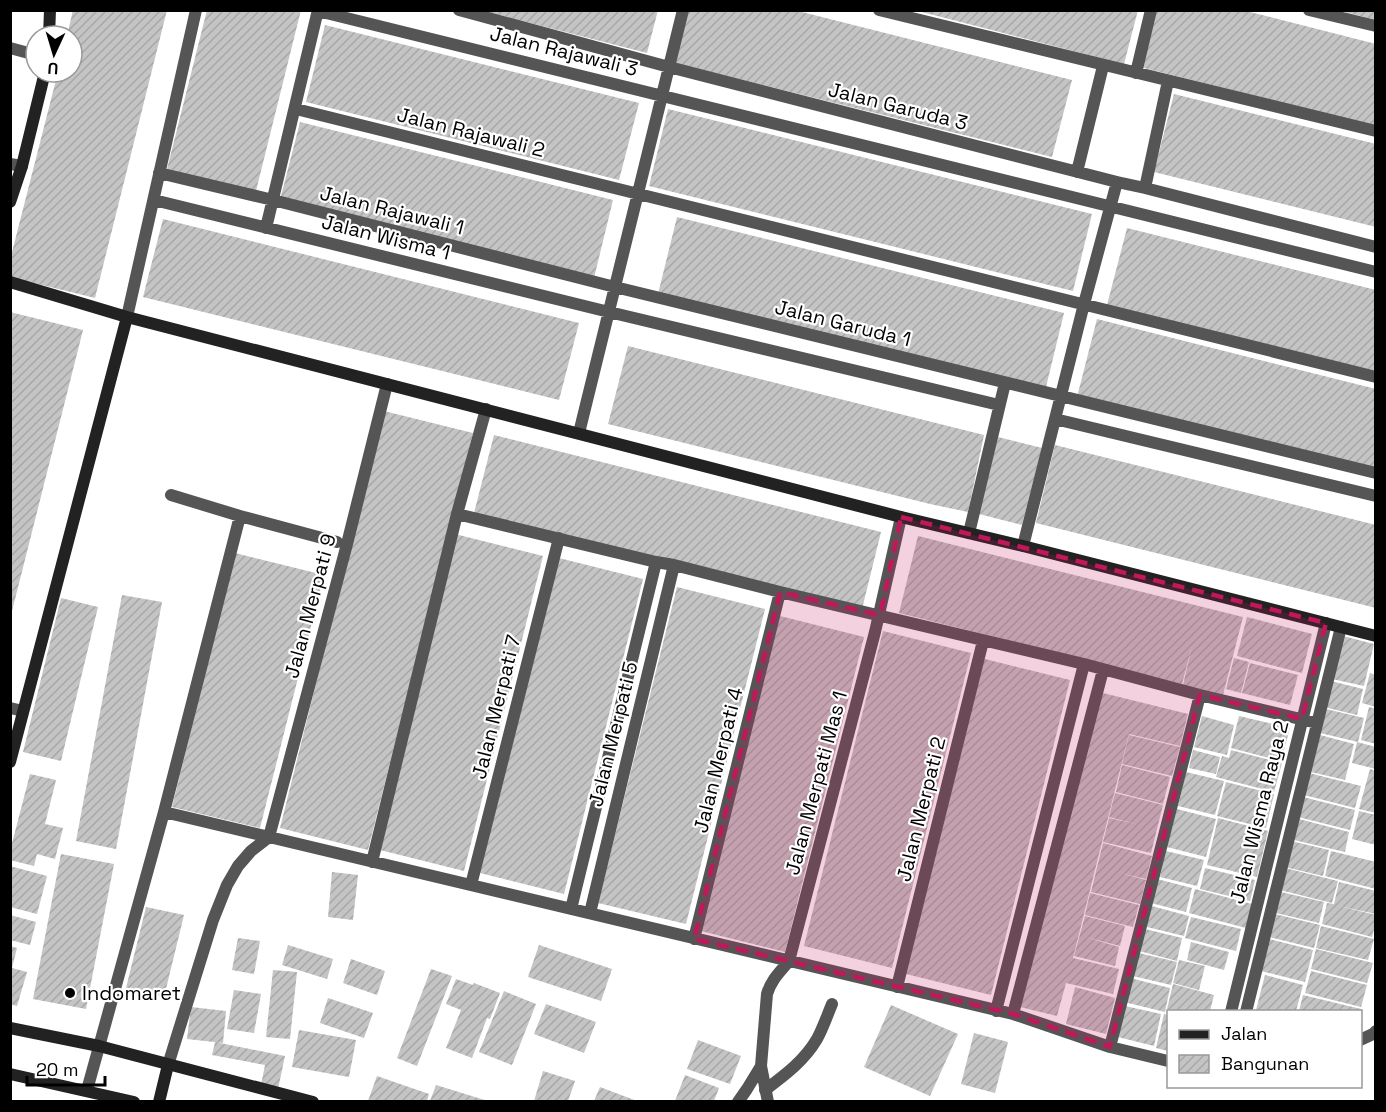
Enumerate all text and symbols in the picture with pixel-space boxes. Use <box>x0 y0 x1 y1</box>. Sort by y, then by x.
street label: Jalan Rajawali 3 <box>487 20 641 82</box>
north arrow <box>24 24 84 84</box>
text: U <box>47 58 59 79</box>
street label: Jalan Garuda 3 <box>826 76 970 136</box>
street label: Jalan Rajawali 2 <box>394 101 548 163</box>
street label: Jalan Rajawali 1 <box>317 180 467 240</box>
street label: Jalan Wisma 1 <box>319 208 453 266</box>
street label: Jalan Garuda 1 <box>772 294 914 352</box>
street label: Jalan Merpati 9 <box>278 531 342 681</box>
street label: Jalan Merpati 7 <box>466 632 526 782</box>
street label: Jalan Merpati 5 <box>582 659 644 809</box>
street label: Jalan Merpati 4 <box>687 685 749 835</box>
street label: Jalan Merpati Mas 1 <box>779 688 853 878</box>
street label: Jalan Wisma Raya 2 <box>1224 718 1294 906</box>
street label: Jalan Merpati 2 <box>890 734 952 884</box>
place label: Indomaret <box>82 980 181 1006</box>
marker: Indomaret <box>63 986 77 1000</box>
legend <box>1167 1010 1362 1088</box>
text: Jalan <box>1221 1022 1267 1045</box>
scale bar <box>27 1049 105 1087</box>
text: Bangunan <box>1221 1052 1309 1075</box>
text: 20 m <box>36 1058 79 1081</box>

